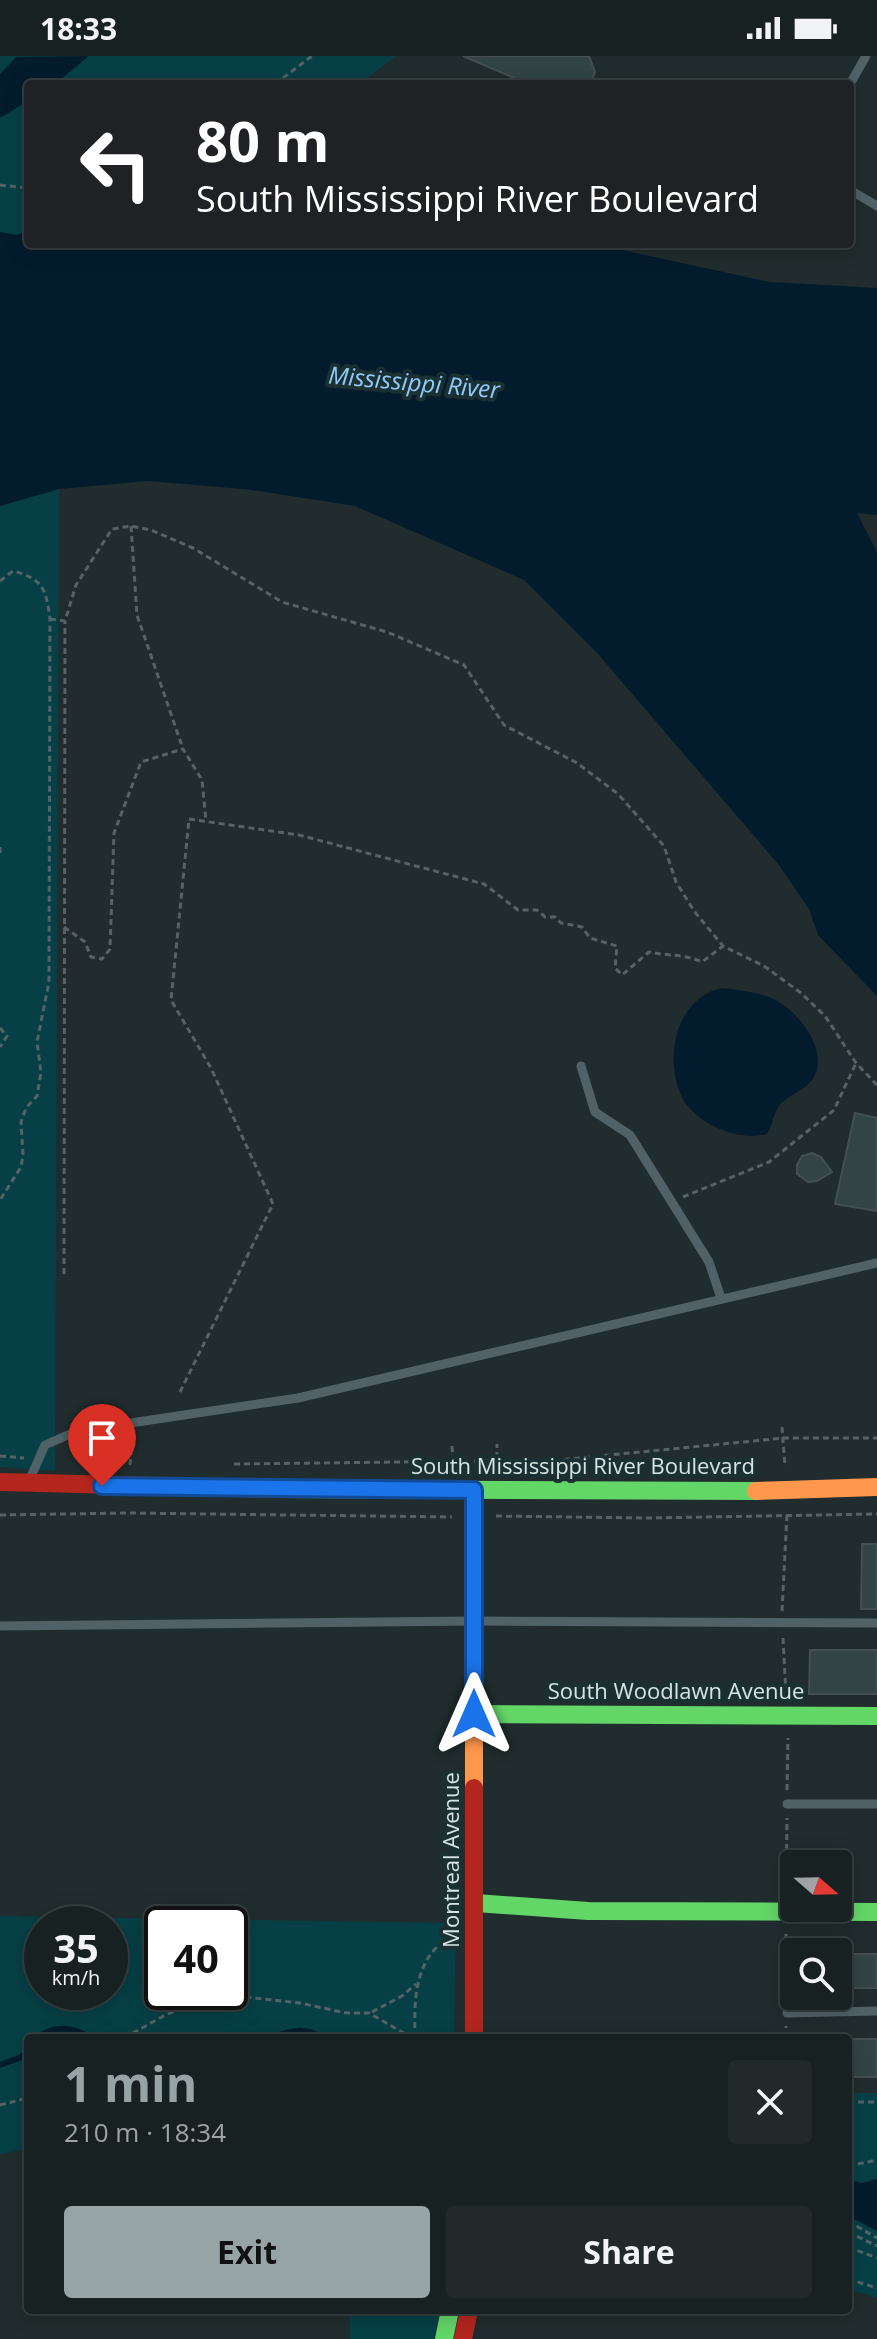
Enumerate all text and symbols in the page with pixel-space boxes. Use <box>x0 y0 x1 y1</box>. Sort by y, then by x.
text: 18:33 <box>40 8 117 49</box>
text: 80 m <box>196 102 330 178</box>
icon: left <box>64 112 168 216</box>
text: South Mississippi River Boulevard <box>196 174 759 223</box>
water label: Mississippi River <box>327 358 503 406</box>
pin <box>68 1404 136 1486</box>
icon: arrive <box>80 1416 124 1460</box>
street label: South Mississippi River Boulevard <box>411 1450 755 1480</box>
position arrow <box>432 1672 516 1756</box>
street label: South Woodlawn Avenue <box>548 1675 804 1705</box>
street label: Montreal Avenue <box>435 1772 465 1948</box>
north arrow <box>780 1850 852 1922</box>
map controls <box>780 1850 852 2010</box>
speed limit sign: 40 <box>144 1906 248 2010</box>
text: 35 <box>53 1920 99 1975</box>
button: search <box>780 1938 852 2010</box>
text: km/h <box>52 1964 100 1991</box>
text: 1 min <box>64 2051 197 2116</box>
button: close <box>728 2060 812 2144</box>
text: 210 m · 18:34 <box>64 2114 226 2150</box>
button: Exit <box>64 2206 430 2298</box>
button: Share <box>446 2206 812 2298</box>

